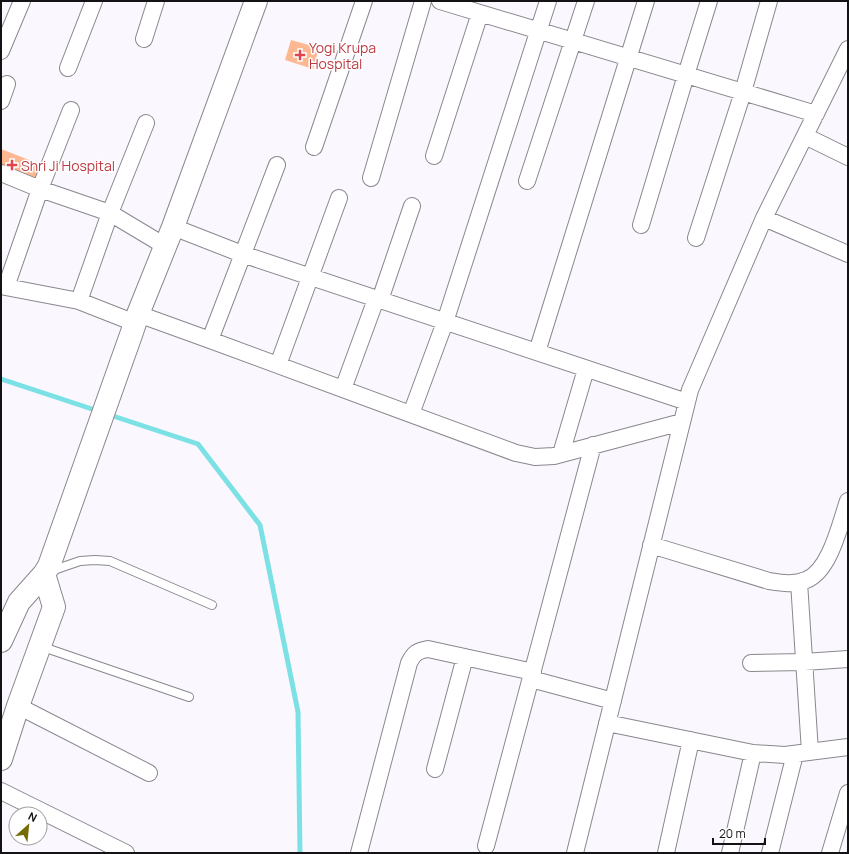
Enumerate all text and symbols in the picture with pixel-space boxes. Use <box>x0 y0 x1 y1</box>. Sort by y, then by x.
place label: Yogi Krupa Hospital <box>309 38 376 73</box>
marker: Yogi Krupa Hospital <box>294 49 306 61</box>
place label: Shri Ji Hospital <box>21 156 115 175</box>
marker: Shri Ji Hospital <box>6 159 18 171</box>
north arrow <box>8 806 48 846</box>
text: N <box>26 808 40 825</box>
scale bar <box>713 820 765 846</box>
text: 20 m <box>719 825 746 842</box>

